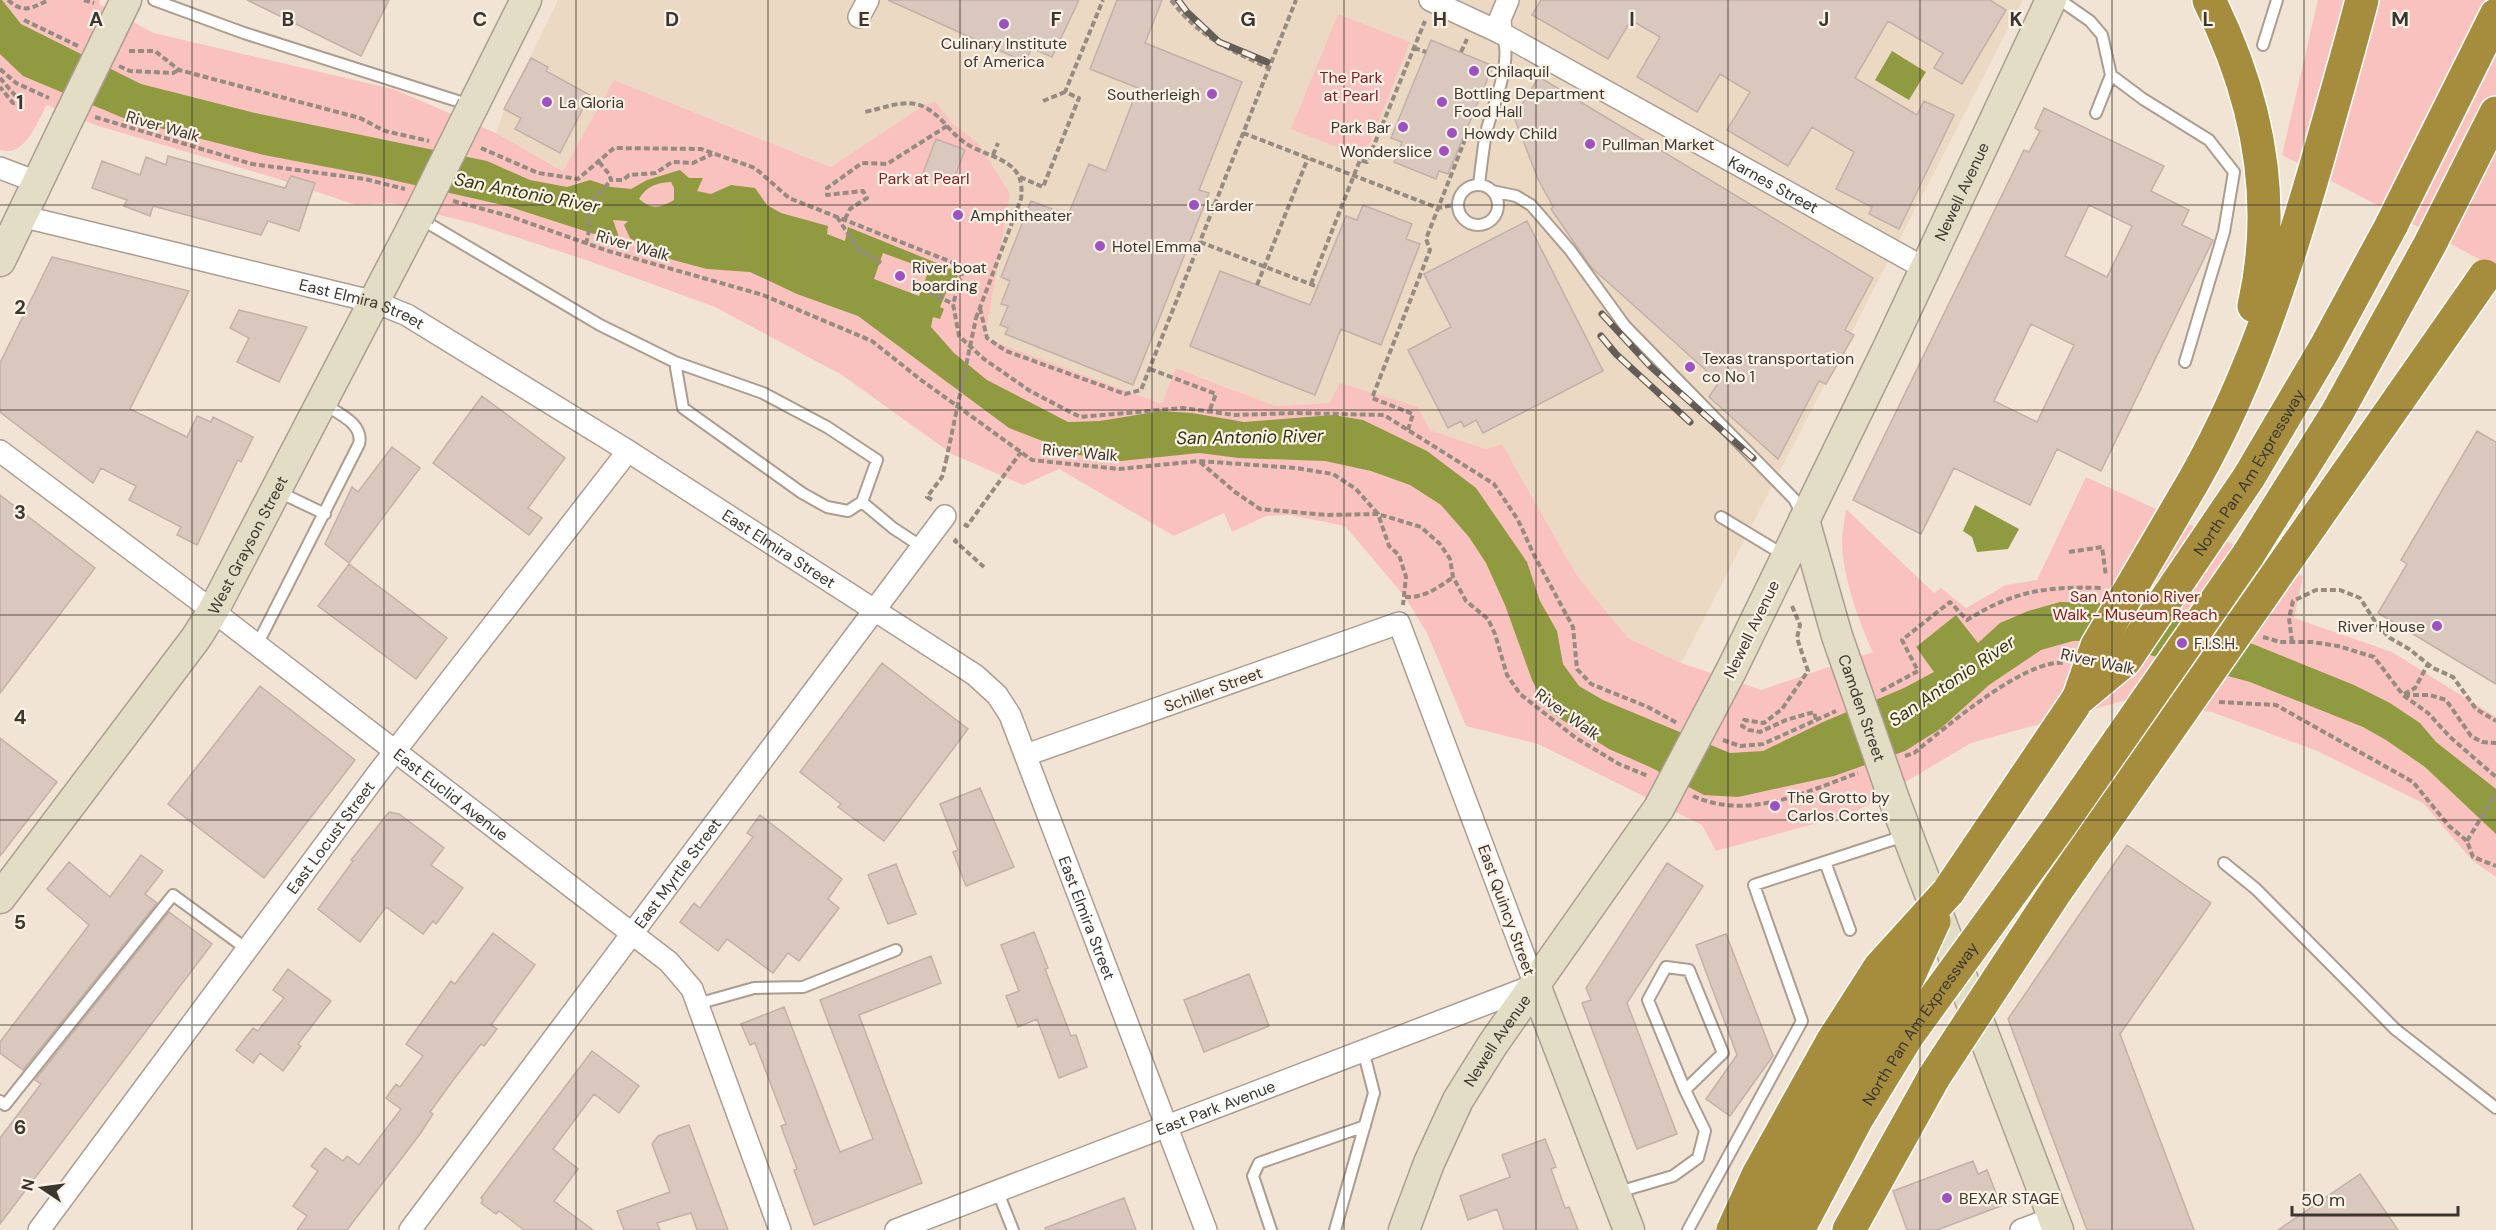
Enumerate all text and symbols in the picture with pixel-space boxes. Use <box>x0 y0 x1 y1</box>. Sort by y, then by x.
text: A <box>89 6 103 32</box>
text: B <box>282 6 294 32</box>
text: C <box>473 6 487 32</box>
text: D <box>665 6 679 32</box>
text: E <box>858 6 870 32</box>
text: F <box>1050 6 1062 32</box>
text: G <box>1240 6 1256 32</box>
text: H <box>1433 6 1447 32</box>
text: I <box>1629 6 1635 32</box>
text: J <box>1819 6 1829 32</box>
text: K <box>2009 6 2023 32</box>
text: L <box>2202 6 2214 32</box>
text: M <box>2391 6 2409 32</box>
marker: Culinary Institute of America <box>997 17 1011 31</box>
place label: Culinary Institute of America <box>941 33 1067 72</box>
place label: Chilaquil <box>1486 61 1549 82</box>
marker: Chilaquil <box>1467 64 1481 78</box>
park label: The Park at Pearl <box>1319 67 1383 106</box>
place label: Bottling Department Food Hall <box>1454 83 1605 122</box>
place label: Southerleigh <box>1107 84 1200 105</box>
marker: Southerleigh <box>1205 87 1219 101</box>
text: 1 <box>16 89 24 115</box>
place label: La Gloria <box>559 92 624 113</box>
marker: La Gloria <box>540 95 554 109</box>
marker: Bottling Department Food Hall <box>1435 95 1449 109</box>
street label: River Walk <box>124 106 202 147</box>
place label: Park Bar <box>1331 117 1391 138</box>
marker: Park Bar <box>1396 120 1410 134</box>
place label: Howdy Child <box>1464 123 1557 144</box>
marker: Howdy Child <box>1445 126 1459 140</box>
place label: Pullman Market <box>1602 134 1715 155</box>
marker: Pullman Market <box>1583 137 1597 151</box>
street label: Newell Avenue <box>1930 139 1994 244</box>
place label: Wonderslice <box>1340 141 1432 162</box>
marker: Wonderslice <box>1437 144 1451 158</box>
street label: Karnes Street <box>1725 151 1822 218</box>
water label: San Antonio River <box>452 167 603 219</box>
park label: Park at Pearl <box>879 168 969 189</box>
place label: Larder <box>1206 195 1254 216</box>
marker: Larder <box>1187 198 1201 212</box>
place label: Amphitheater <box>970 205 1072 226</box>
marker: Amphitheater <box>951 208 965 222</box>
street label: River Walk <box>594 225 672 266</box>
place label: Hotel Emma <box>1112 236 1201 257</box>
marker: Hotel Emma <box>1093 239 1107 253</box>
place label: River boat boarding <box>912 257 987 296</box>
marker: River boat boarding <box>893 269 907 283</box>
street label: East Elmira Street <box>297 274 428 334</box>
text: 2 <box>14 294 26 320</box>
place label: Texas transportation co No 1 <box>1702 348 1854 387</box>
marker: Texas transportation co No 1 <box>1683 360 1697 374</box>
street label: North Pan Am Expressway <box>2189 385 2310 560</box>
water label: San Antonio River <box>1176 424 1325 450</box>
street label: River Walk <box>1041 439 1119 466</box>
street label: West Grayson Street <box>203 472 293 618</box>
text: 3 <box>14 499 26 525</box>
street label: East Elmira Street <box>718 505 839 593</box>
street label: Newell Avenue <box>1719 577 1784 682</box>
park label: San Antonio River Walk - Museum Reach <box>2053 586 2217 625</box>
place label: River House <box>2338 616 2425 637</box>
marker: River House <box>2430 619 2444 633</box>
water label: San Antonio River <box>1884 629 2021 732</box>
place label: F.I.S.H. <box>2194 633 2238 654</box>
marker: F.I.S.H. <box>2175 636 2189 650</box>
street label: River Walk <box>2059 643 2137 680</box>
street label: Camden Street <box>1833 651 1890 764</box>
street label: Schiller Street <box>1161 662 1265 717</box>
street label: River Walk <box>1531 684 1604 745</box>
text: 4 <box>14 704 27 730</box>
street label: East Euclid Avenue <box>389 744 513 846</box>
street label: East Locust Street <box>282 777 380 898</box>
place label: The Grotto by Carlos Cortes <box>1787 787 1890 826</box>
marker: The Grotto by Carlos Cortes <box>1768 799 1782 813</box>
street label: East Myrtle Street <box>630 814 726 933</box>
street label: East Quincy Street <box>1473 842 1540 979</box>
street label: East Elmira Street <box>1054 853 1120 983</box>
text: 5 <box>14 909 26 935</box>
street label: North Pan Am Expressway <box>1857 938 1983 1110</box>
street label: Newell Avenue <box>1459 990 1536 1091</box>
street label: East Park Avenue <box>1153 1076 1278 1140</box>
text: 6 <box>14 1114 26 1140</box>
north arrow <box>12 1158 72 1218</box>
text: N <box>16 1177 39 1193</box>
scale bar <box>2292 1179 2458 1217</box>
place label: BEXAR STAGE <box>1959 1188 2060 1209</box>
text: 50 m <box>2301 1188 2345 1212</box>
marker: BEXAR STAGE <box>1940 1191 1954 1205</box>

